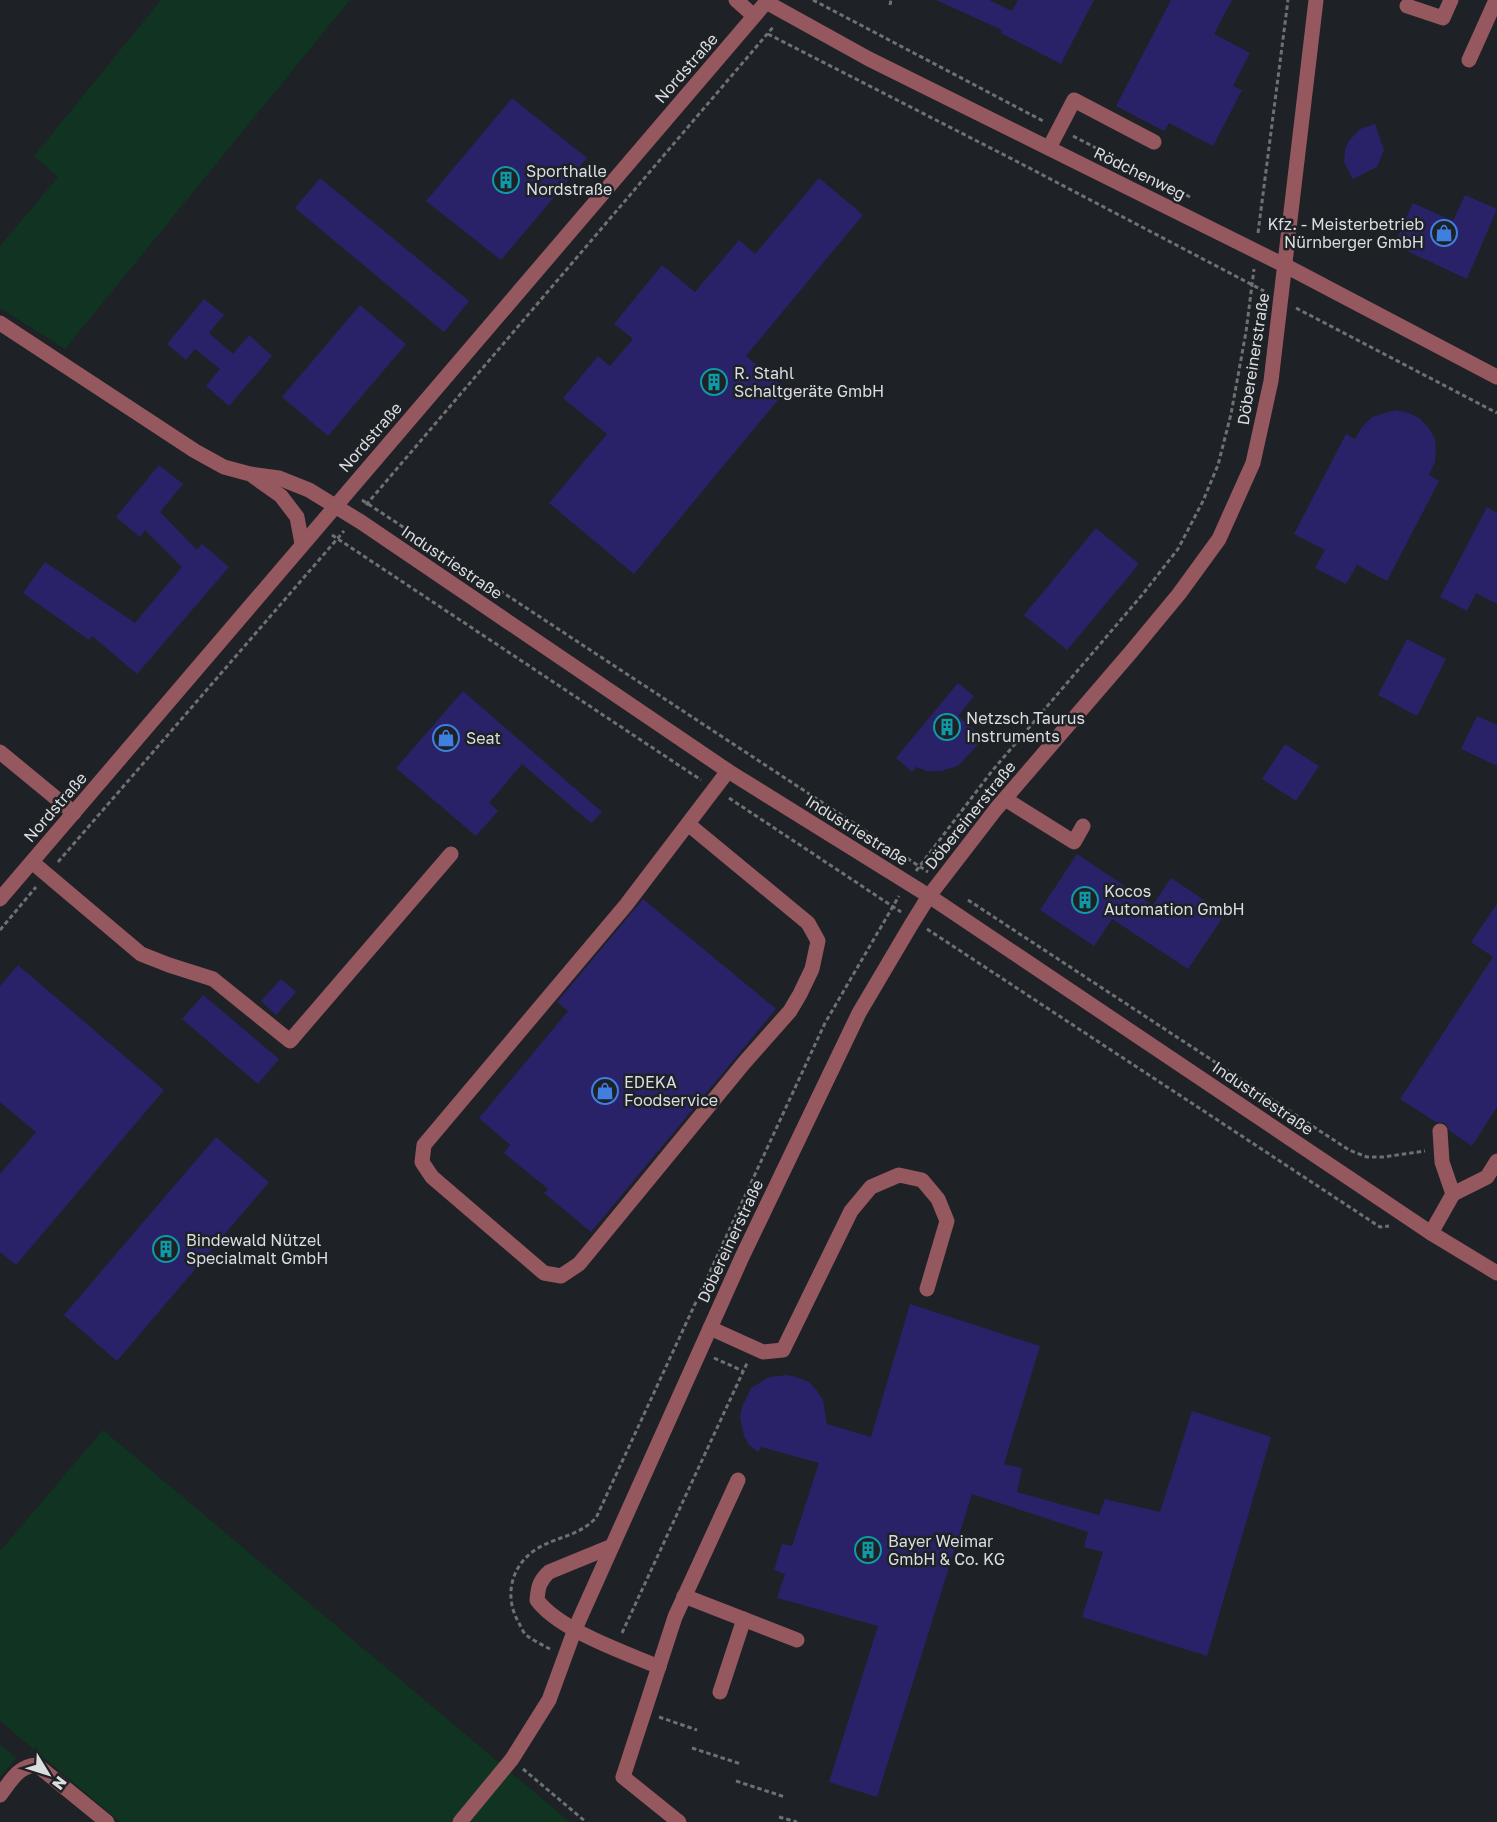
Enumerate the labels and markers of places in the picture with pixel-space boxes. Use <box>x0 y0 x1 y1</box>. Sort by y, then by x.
place label: Sporthalle Nordstraße <box>526 161 612 199</box>
building icon: Sporthalle Nordstraße <box>491 165 521 195</box>
place label: Kfz. - Meisterbetrieb Nürnberger GmbH <box>1268 214 1424 252</box>
shop icon: Kfz. - Meisterbetrieb Nürnberger GmbH <box>1429 218 1459 248</box>
place label: R. Stahl Schaltgeräte GmbH <box>734 363 884 401</box>
building icon: R. Stahl Schaltgeräte GmbH <box>699 367 729 397</box>
place label: Netzsch Taurus Instruments <box>966 708 1085 746</box>
building icon: Netzsch Taurus Instruments <box>932 712 962 742</box>
shop icon: Seat <box>431 723 461 753</box>
place label: Seat <box>466 728 501 748</box>
place label: Kocos Automation GmbH <box>1104 881 1245 919</box>
building icon: Kocos Automation GmbH <box>1070 885 1100 915</box>
place label: EDEKA Foodservice <box>624 1072 718 1110</box>
shop icon: EDEKA Foodservice <box>590 1076 620 1106</box>
place label: Bindewald Nützel Specialmalt GmbH <box>186 1230 328 1268</box>
building icon: Bindewald Nützel Specialmalt GmbH <box>151 1234 181 1264</box>
place label: Bayer Weimar GmbH & Co. KG <box>888 1531 1005 1569</box>
building icon: Bayer Weimar GmbH & Co. KG <box>853 1535 883 1565</box>

